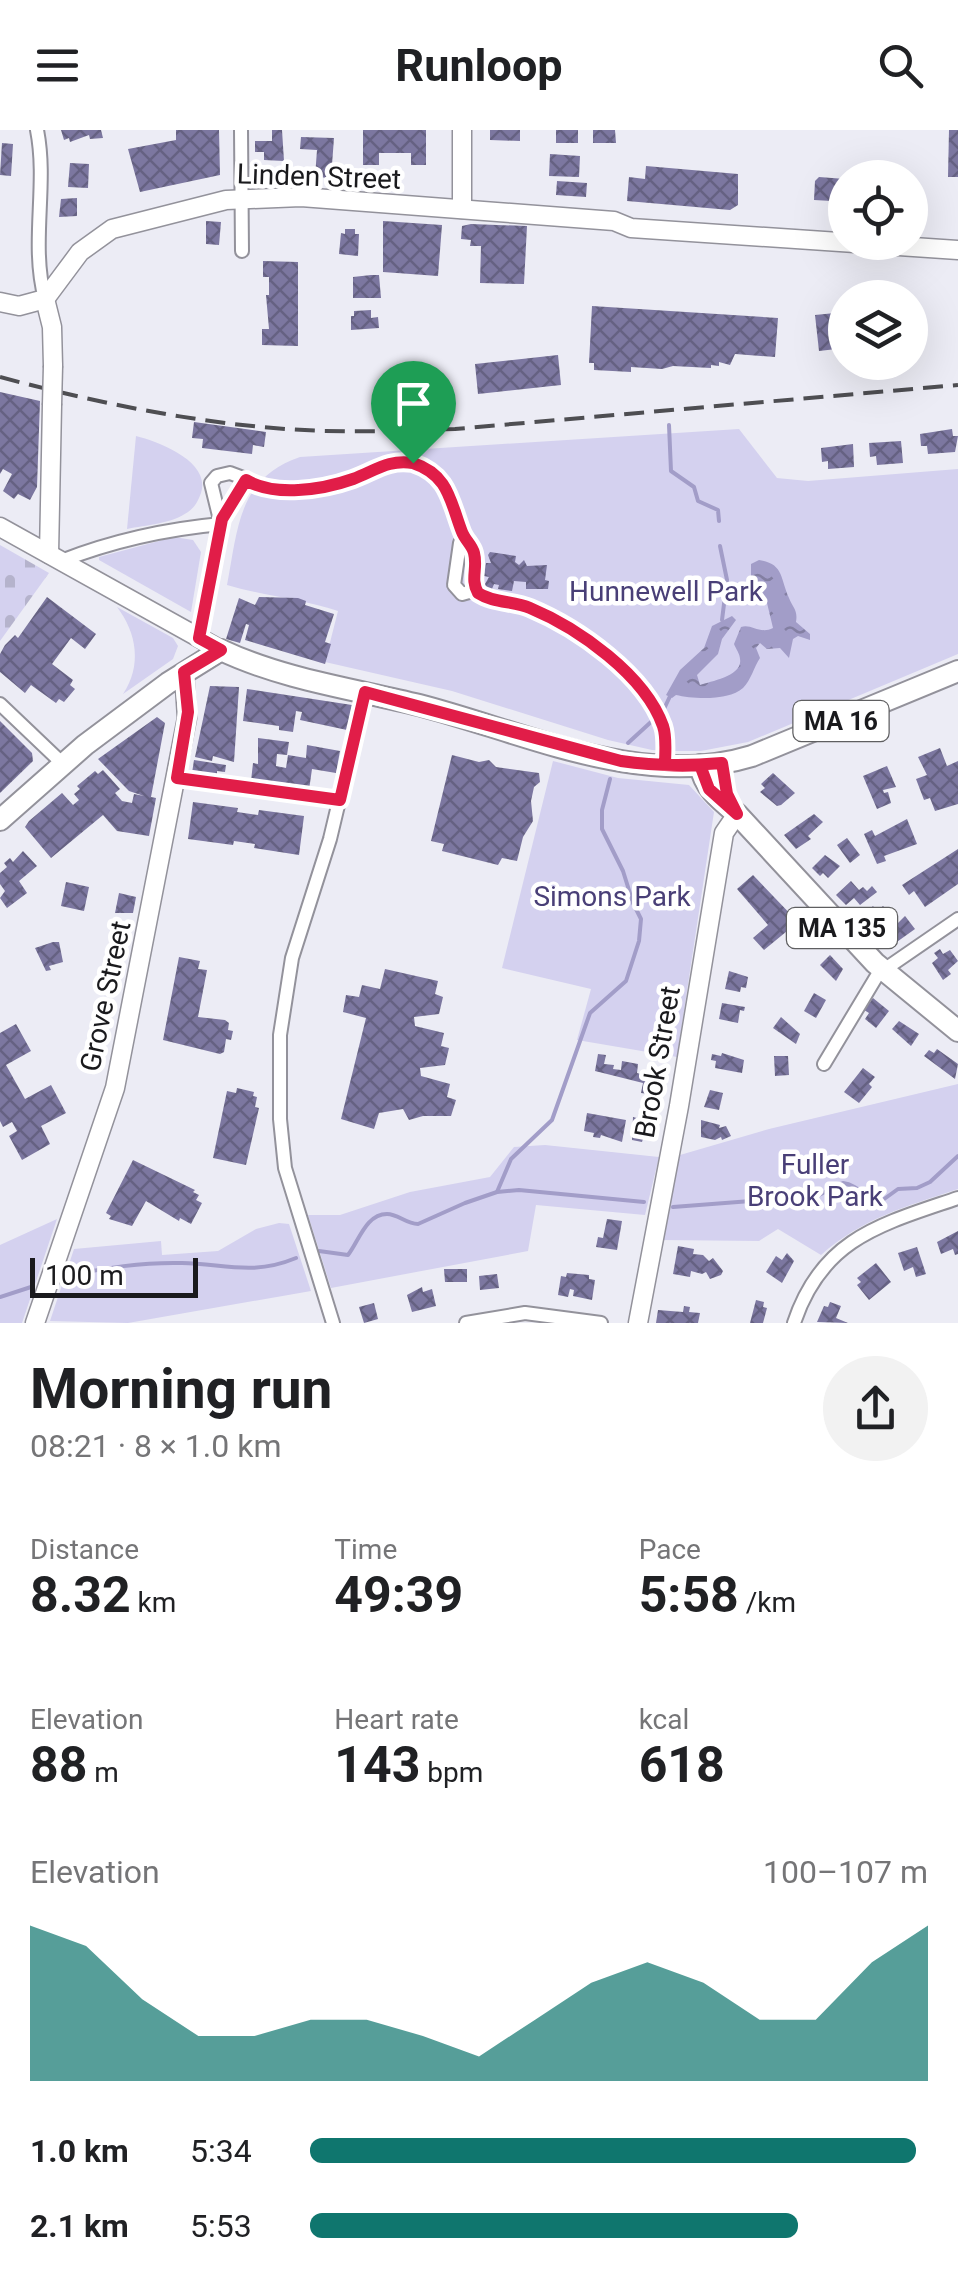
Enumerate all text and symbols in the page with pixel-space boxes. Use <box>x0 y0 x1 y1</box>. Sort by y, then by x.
icon: menu <box>30 38 85 93</box>
icon: search <box>873 38 928 93</box>
text: Runloop <box>395 39 563 92</box>
street label: Linden Street <box>236 157 402 196</box>
map controls <box>828 160 928 380</box>
button: locate <box>828 160 928 260</box>
button: layers <box>828 280 928 380</box>
pin <box>371 361 456 464</box>
icon: arrive <box>386 376 441 431</box>
park label: Hunnewell Park <box>569 575 764 608</box>
road number: MA 16 <box>794 701 888 741</box>
park label: Simons Park <box>533 880 691 913</box>
road number: MA 135 <box>787 908 897 948</box>
street label: Grove Street <box>73 918 138 1074</box>
street label: Brook Street <box>628 984 687 1141</box>
park label: Fuller Brook Park <box>747 1148 884 1213</box>
scale bar <box>30 1253 198 1298</box>
text: 100 m <box>45 1259 124 1292</box>
button: share <box>823 1356 928 1461</box>
text: Morning run <box>30 1357 332 1421</box>
text: 08:21 · 8 × 1.0 km <box>30 1427 281 1465</box>
text: Distance <box>30 1533 139 1566</box>
text: Time <box>334 1533 397 1566</box>
text: Pace <box>639 1533 701 1566</box>
text: 8.32 <box>30 1566 131 1624</box>
text: 49:39 <box>334 1566 463 1624</box>
text: 5:58 <box>639 1566 739 1624</box>
text: km <box>131 1586 176 1619</box>
text: /km <box>739 1586 796 1619</box>
text: Elevation <box>30 1703 143 1736</box>
text: Heart rate <box>334 1703 459 1736</box>
text: kcal <box>639 1703 689 1736</box>
text: 88 <box>30 1736 87 1794</box>
text: 143 <box>334 1736 420 1794</box>
text: 618 <box>639 1736 725 1794</box>
text: m <box>87 1756 119 1789</box>
text: bpm <box>420 1756 483 1789</box>
text: Elevation <box>30 1853 160 1891</box>
text: 100–107 m <box>763 1853 928 1891</box>
text: 1.0 km <box>30 2132 129 2170</box>
text: 5:34 <box>190 2132 252 2170</box>
text: 2.1 km <box>30 2207 129 2245</box>
text: 5:53 <box>190 2207 252 2245</box>

